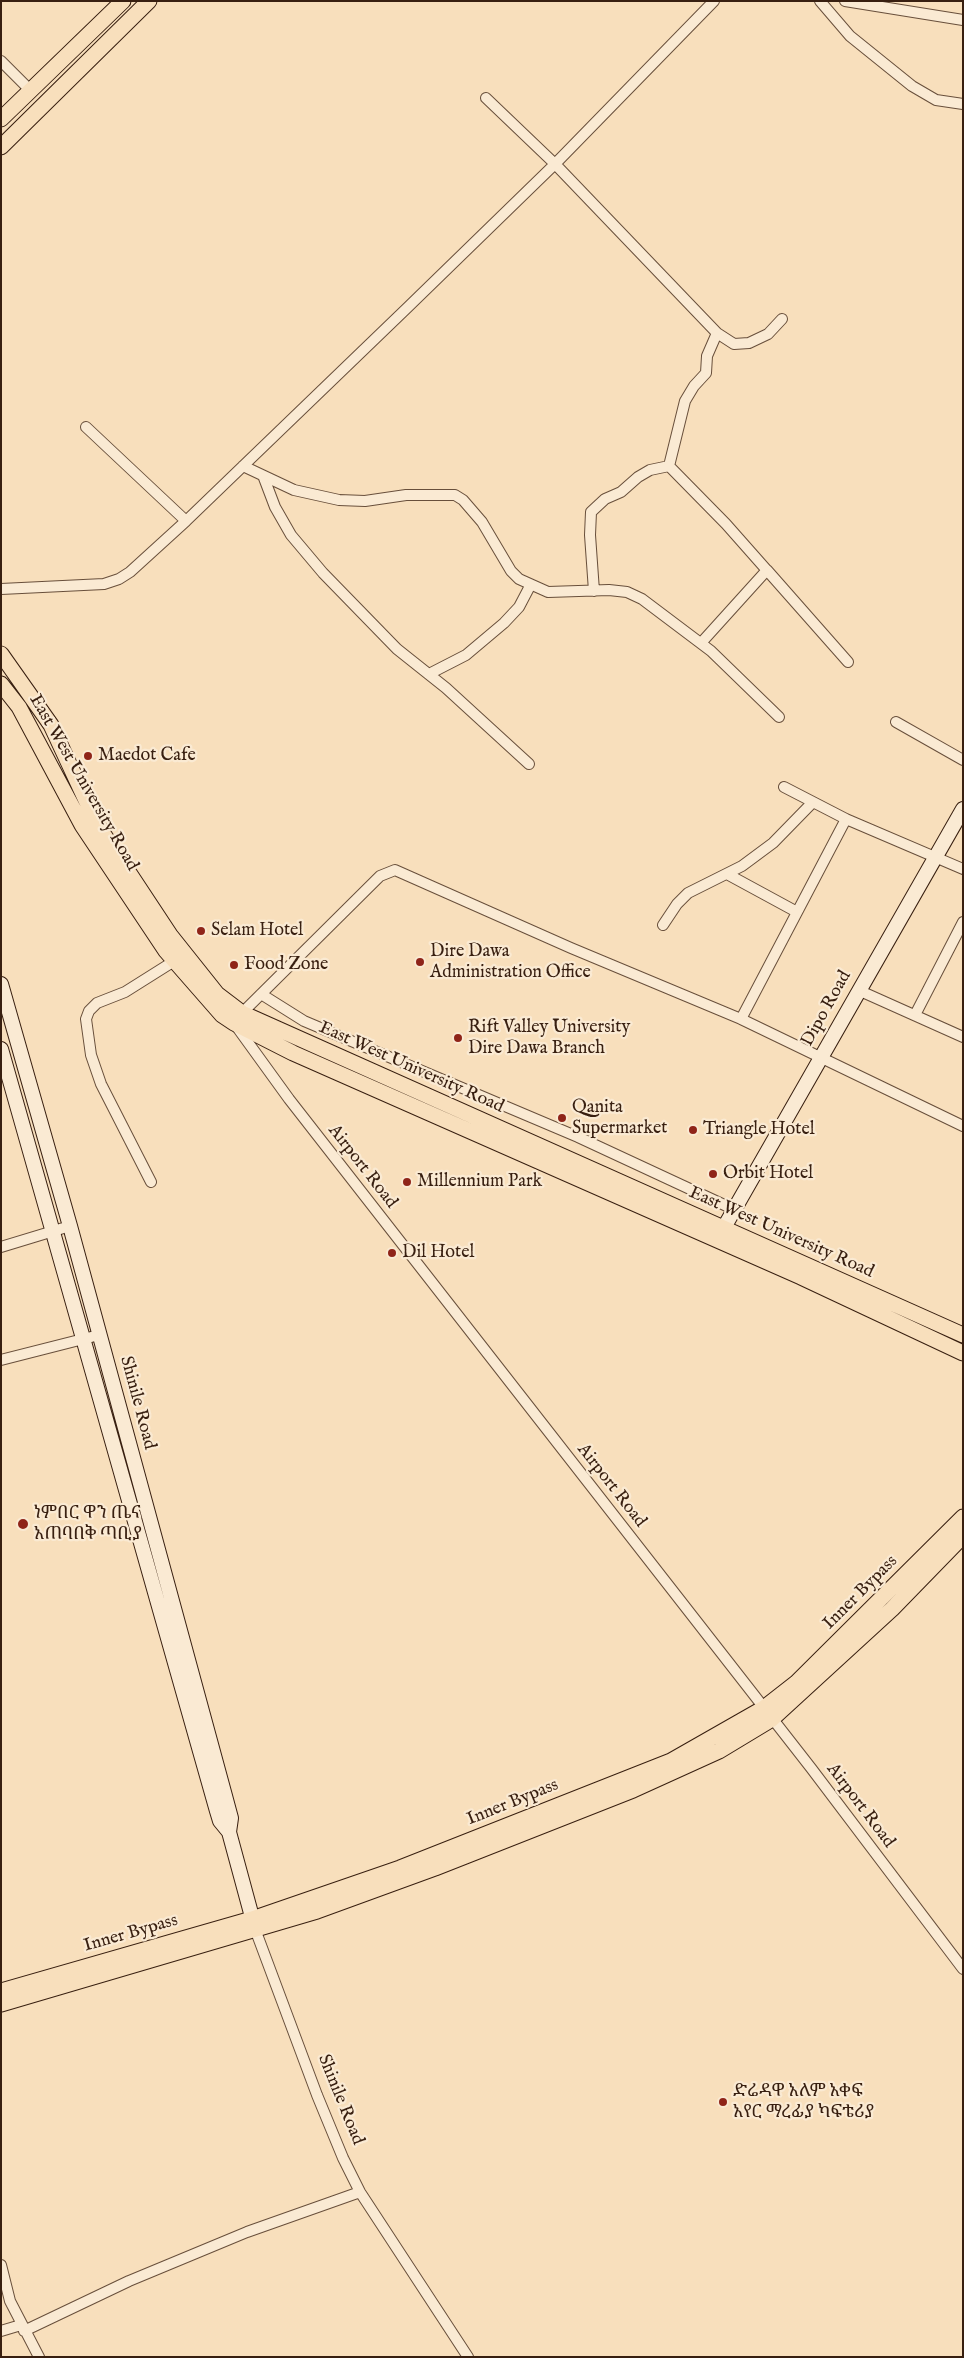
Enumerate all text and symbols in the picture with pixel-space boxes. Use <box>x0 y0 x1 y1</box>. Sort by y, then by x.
street label: East West University Road <box>24 691 142 875</box>
place label: Maedot Cafe <box>98 745 196 767</box>
marker: Maedot Cafe <box>82 750 94 762</box>
place label: Selam Hotel <box>211 920 303 942</box>
marker: Selam Hotel <box>195 925 207 937</box>
place label: Dire Dawa Administration Office <box>430 941 591 984</box>
place label: Food Zone <box>244 954 328 976</box>
marker: Dire Dawa Administration Office <box>414 956 426 968</box>
marker: Food Zone <box>228 959 240 971</box>
street label: Dipo Road <box>797 967 857 1051</box>
street label: East West University Road <box>315 1017 507 1119</box>
place label: Rift Valley University Dire Dawa Branch <box>468 1017 630 1060</box>
marker: Rift Valley University Dire Dawa Branch <box>452 1032 464 1044</box>
place label: Qanita Supermarket <box>572 1097 667 1140</box>
marker: Qanita Supermarket <box>556 1112 568 1124</box>
place label: Triangle Hotel <box>703 1119 815 1141</box>
street label: Airport Road <box>323 1121 401 1213</box>
marker: Triangle Hotel <box>687 1124 699 1136</box>
place label: Orbit Hotel <box>723 1163 813 1185</box>
marker: Orbit Hotel <box>707 1168 719 1180</box>
place label: Millennium Park <box>417 1171 542 1193</box>
marker: Millennium Park <box>401 1176 413 1188</box>
street label: East West University Road <box>685 1182 877 1284</box>
place label: Dil Hotel <box>402 1242 474 1264</box>
marker: Dil Hotel <box>386 1247 398 1259</box>
street label: Shinile Road <box>114 1354 160 1452</box>
street label: Airport Road <box>572 1440 650 1532</box>
place label: ነምበር ዋን ጤና አጠባበቅ ጣቢያ <box>34 1503 142 1546</box>
marker: ነምበር ዋን ጤና አጠባበቅ ጣቢያ <box>16 1517 30 1531</box>
street label: Inner Bypass <box>819 1551 903 1635</box>
street label: Airport Road <box>821 1759 899 1853</box>
street label: Inner Bypass <box>464 1775 562 1831</box>
street label: Inner Bypass <box>82 1910 180 1958</box>
street label: Shinile Road <box>312 2052 368 2148</box>
place label: ድሬዳዋ አለም አቀፍ አየር ማረፊያ ካፍቴሪያ <box>733 2081 874 2124</box>
marker: ድሬዳዋ አለም አቀፍ አየር ማረፊያ ካፍቴሪያ <box>717 2096 729 2108</box>

